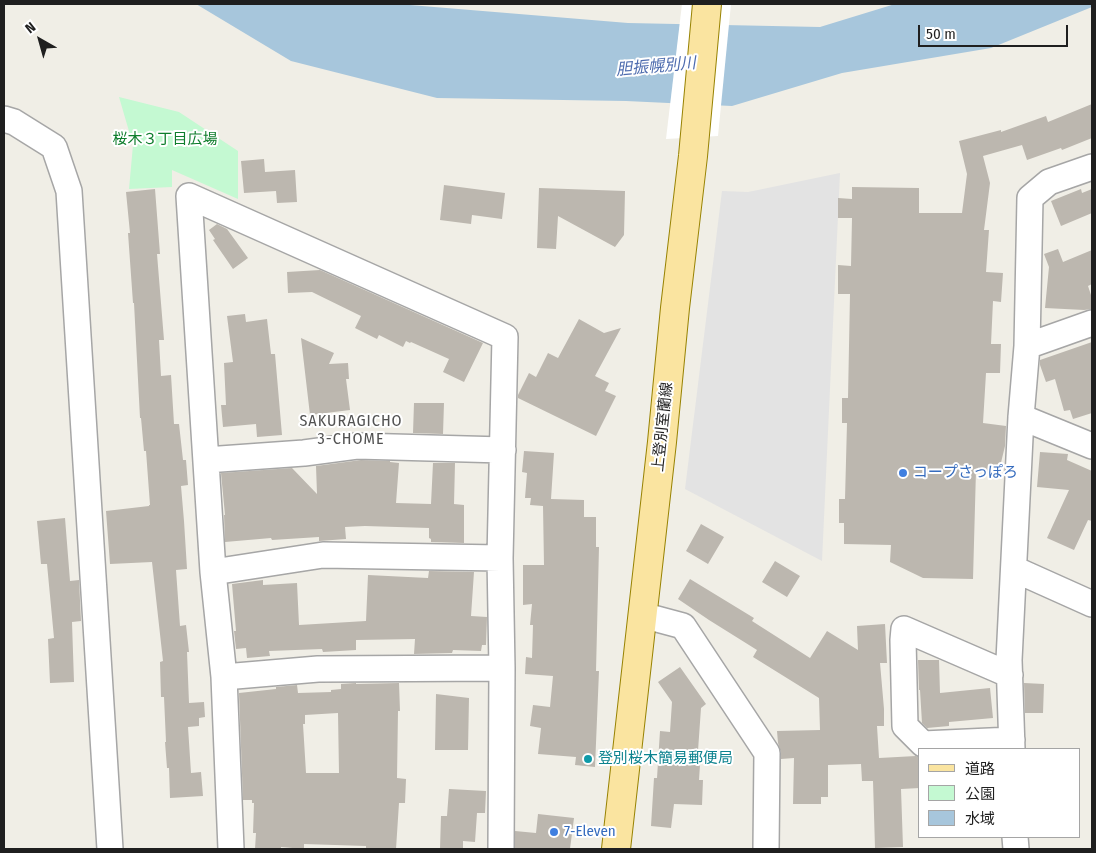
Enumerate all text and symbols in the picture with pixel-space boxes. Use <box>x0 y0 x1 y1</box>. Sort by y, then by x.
north arrow <box>15 15 65 65</box>
scale bar <box>921 15 1071 47</box>
text: N <box>22 19 39 37</box>
text: 50 m <box>926 25 956 43</box>
water label: 胆振幌別川 <box>615 54 697 80</box>
park label: 桜木３丁目広場 <box>113 131 217 149</box>
street label: 上登別室蘭線 <box>649 381 677 473</box>
district label: SAKURAGICHO 3-CHOME <box>298 412 404 450</box>
place label: コープさっぽろ <box>913 464 1018 482</box>
marker: コープさっぽろ <box>897 467 909 479</box>
legend <box>918 748 1081 838</box>
place label: 登別桜木簡易郵便局 <box>598 750 733 768</box>
marker: 登別桜木簡易郵便局 <box>582 753 594 765</box>
text: 道路 <box>965 760 995 778</box>
text: 公園 <box>965 785 995 803</box>
text: 水域 <box>965 810 995 828</box>
place label: 7-Eleven <box>564 823 616 841</box>
marker: 7-Eleven <box>548 826 560 838</box>

